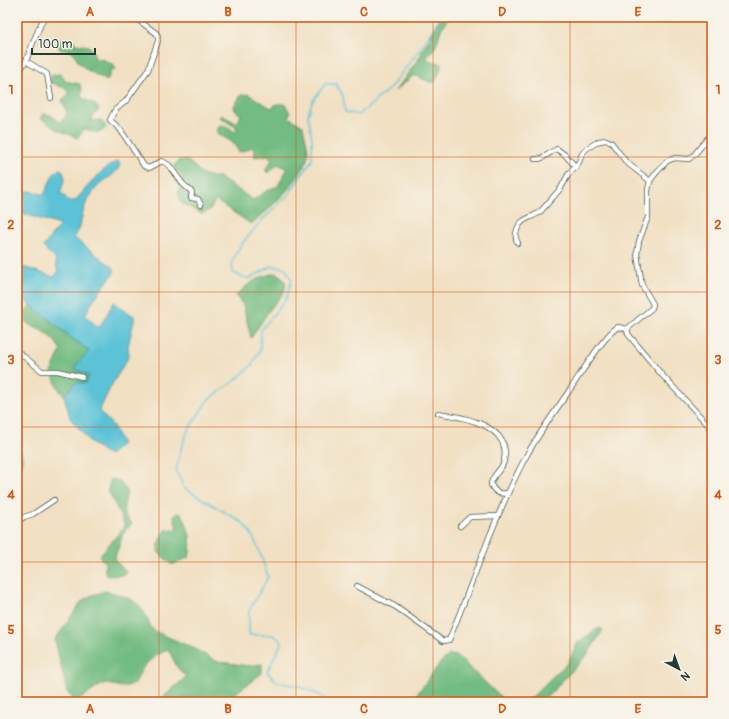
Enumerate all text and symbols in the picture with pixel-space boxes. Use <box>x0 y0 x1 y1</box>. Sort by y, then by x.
text: A <box>86 4 95 20</box>
text: B <box>224 4 232 20</box>
text: C <box>360 4 368 20</box>
text: D <box>498 4 506 20</box>
text: E <box>635 4 642 20</box>
scale bar <box>32 30 95 56</box>
text: 100 m <box>38 37 73 52</box>
text: 1 <box>8 82 14 98</box>
text: 1 <box>715 82 721 98</box>
text: 2 <box>7 217 15 233</box>
text: 2 <box>714 217 722 233</box>
text: 3 <box>7 352 15 368</box>
text: 3 <box>714 352 722 368</box>
text: 4 <box>7 487 15 503</box>
text: 4 <box>714 487 722 503</box>
text: 5 <box>7 622 15 638</box>
text: 5 <box>714 622 722 638</box>
north arrow <box>659 649 699 689</box>
text: N <box>678 669 692 684</box>
text: A <box>86 701 95 717</box>
text: B <box>224 701 232 717</box>
text: C <box>360 701 368 717</box>
text: D <box>498 701 506 717</box>
text: E <box>635 701 642 717</box>

